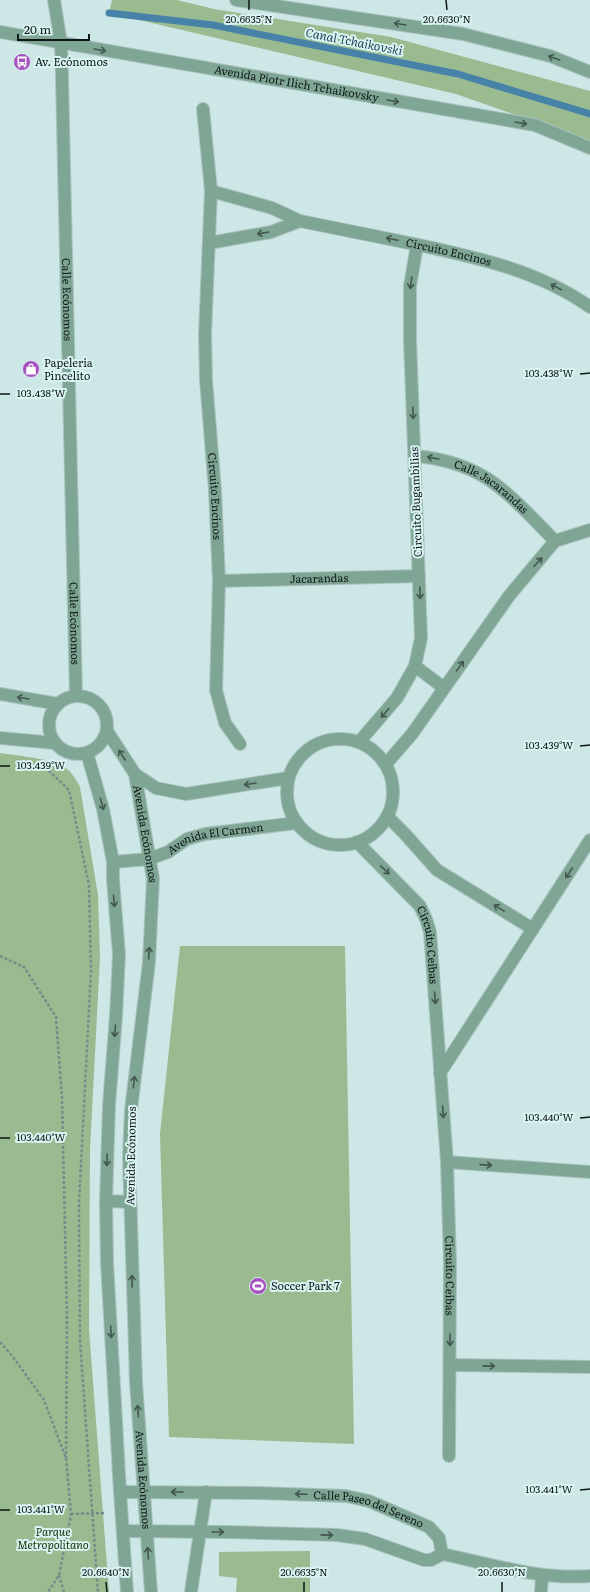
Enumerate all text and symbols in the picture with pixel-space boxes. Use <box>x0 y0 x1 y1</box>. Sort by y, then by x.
text: 20.6635°N <box>225 11 273 26</box>
text: 20.6630°N <box>423 11 471 26</box>
scale bar <box>18 16 89 42</box>
text: 20 m <box>24 20 51 38</box>
one-way arrow <box>394 20 407 28</box>
water label: Canal Tchaikovski <box>304 23 404 59</box>
one-way arrow <box>93 46 106 54</box>
bus stop icon: Av. Ecónomos <box>12 52 32 72</box>
place label: Av. Ecónomos <box>35 53 108 69</box>
one-way arrow <box>548 53 560 61</box>
street label: Avenida Piotr Ilich Tchaikovsky <box>213 60 381 105</box>
one-way arrow <box>386 97 399 105</box>
one-way arrow <box>514 119 527 127</box>
one-way arrow <box>257 229 270 237</box>
street label: Circuito Encinos <box>405 234 493 269</box>
one-way arrow <box>386 235 399 243</box>
street label: Calle Ecónomos <box>59 258 77 341</box>
one-way arrow <box>407 276 414 289</box>
one-way arrow <box>551 283 563 290</box>
place label: Papelería Pincelito <box>44 354 93 383</box>
shop icon: Papelería Pincelito <box>21 359 41 379</box>
text: 103.438°W <box>525 365 573 380</box>
text: 103.438°W <box>17 385 65 400</box>
one-way arrow <box>409 406 416 419</box>
street label: Circuito Bugambilias <box>405 447 425 557</box>
street label: Circuito Encinos <box>205 452 226 540</box>
one-way arrow <box>427 454 440 462</box>
street label: Calle Jacarandas <box>452 455 533 517</box>
one-way arrow <box>533 557 542 567</box>
street label: Jacarandas <box>289 569 348 586</box>
street label: Calle Ecónomos <box>66 582 84 665</box>
one-way arrow <box>416 586 423 599</box>
one-way arrow <box>456 661 464 672</box>
one-way arrow <box>17 694 30 702</box>
one-way arrow <box>380 708 389 718</box>
text: 103.439°W <box>525 737 573 752</box>
one-way arrow <box>118 749 126 761</box>
text: 103.439°W <box>17 757 65 772</box>
one-way arrow <box>243 780 256 788</box>
street label: Avenida Ecónomos <box>130 783 162 883</box>
one-way arrow <box>99 797 106 810</box>
street label: Avenida El Carmen <box>164 818 264 857</box>
one-way arrow <box>380 865 390 875</box>
one-way arrow <box>564 867 572 879</box>
one-way arrow <box>111 894 118 907</box>
street label: Circuito Ceibas <box>414 903 443 985</box>
one-way arrow <box>493 904 505 912</box>
one-way arrow <box>145 946 153 959</box>
one-way arrow <box>431 991 438 1004</box>
one-way arrow <box>112 1024 119 1037</box>
one-way arrow <box>130 1076 138 1089</box>
one-way arrow <box>440 1105 447 1118</box>
street label: Avenida Ecónomos <box>121 1106 139 1206</box>
text: 103.440°W <box>524 1109 574 1124</box>
text: 103.440°W <box>16 1129 66 1144</box>
one-way arrow <box>103 1153 111 1166</box>
one-way arrow <box>479 1161 492 1168</box>
street label: Circuito Ceibas <box>442 1235 459 1316</box>
one-way arrow <box>128 1275 136 1288</box>
sports icon: Soccer Park 7 <box>248 1276 268 1296</box>
place label: Soccer Park 7 <box>271 1277 340 1293</box>
one-way arrow <box>107 1325 115 1338</box>
one-way arrow <box>446 1333 454 1346</box>
one-way arrow <box>482 1362 495 1369</box>
one-way arrow <box>135 1405 142 1418</box>
street label: Avenida Ecónomos <box>132 1430 155 1529</box>
text: 103.441°W <box>525 1481 573 1496</box>
street label: Calle Paseo del Sereno <box>313 1486 427 1531</box>
one-way arrow <box>171 1488 184 1496</box>
one-way arrow <box>295 1490 308 1498</box>
text: 103.441°W <box>17 1501 65 1516</box>
park label: Parque Metropolitano <box>17 1523 89 1552</box>
one-way arrow <box>211 1528 224 1536</box>
one-way arrow <box>320 1531 333 1539</box>
one-way arrow <box>145 1547 152 1560</box>
text: 20.6640°N <box>82 1564 130 1579</box>
text: 20.6635°N <box>280 1564 328 1579</box>
text: 20.6630°N <box>478 1564 526 1579</box>

